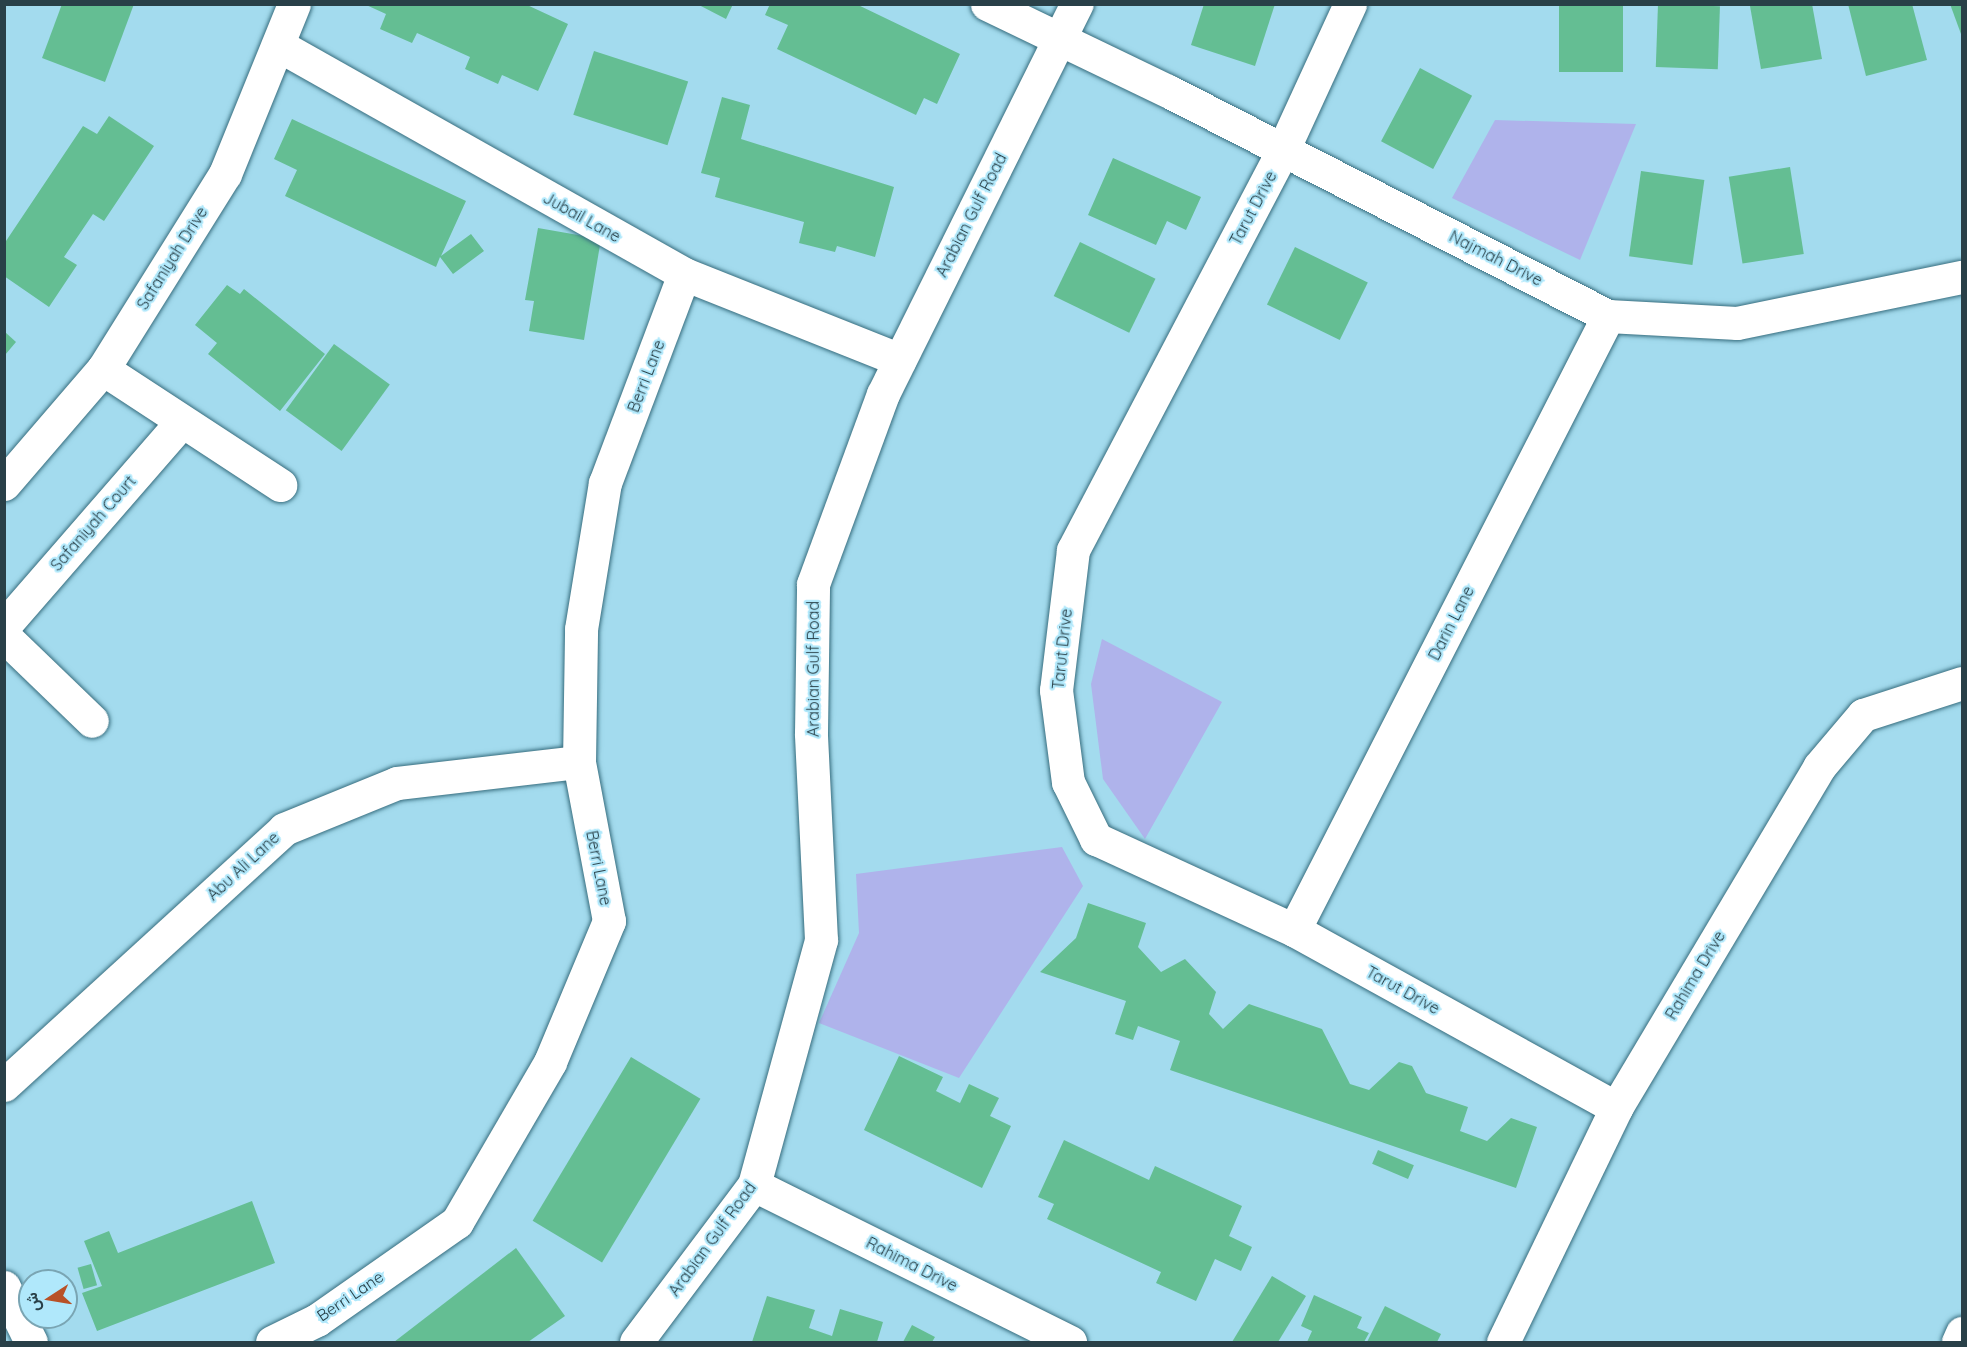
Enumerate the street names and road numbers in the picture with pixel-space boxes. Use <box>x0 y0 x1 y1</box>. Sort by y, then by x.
street label: Arabian Gulf Road <box>932 150 1010 280</box>
street label: Tarut Drive <box>1225 168 1281 248</box>
street label: Jubail Lane <box>540 188 624 246</box>
street label: Safaniyah Drive <box>133 203 211 313</box>
street label: Najmah Drive <box>1446 226 1546 290</box>
street label: Berri Lane <box>623 337 669 415</box>
street label: Safaniyah Court <box>46 471 140 575</box>
street label: Darin Lane <box>1424 583 1478 663</box>
street label: Arabian Gulf Road <box>803 601 823 737</box>
street label: Tarut Drive <box>1048 608 1076 690</box>
street label: Abu Ali Lane <box>203 828 283 904</box>
street label: Berri Lane <box>582 829 616 907</box>
street label: Rahima Drive <box>1661 927 1729 1023</box>
street label: Tarut Drive <box>1363 962 1443 1018</box>
street label: Arabian Gulf Road <box>664 1178 760 1300</box>
street label: Rahima Drive <box>863 1233 961 1295</box>
street label: Berri Lane <box>313 1267 387 1325</box>

